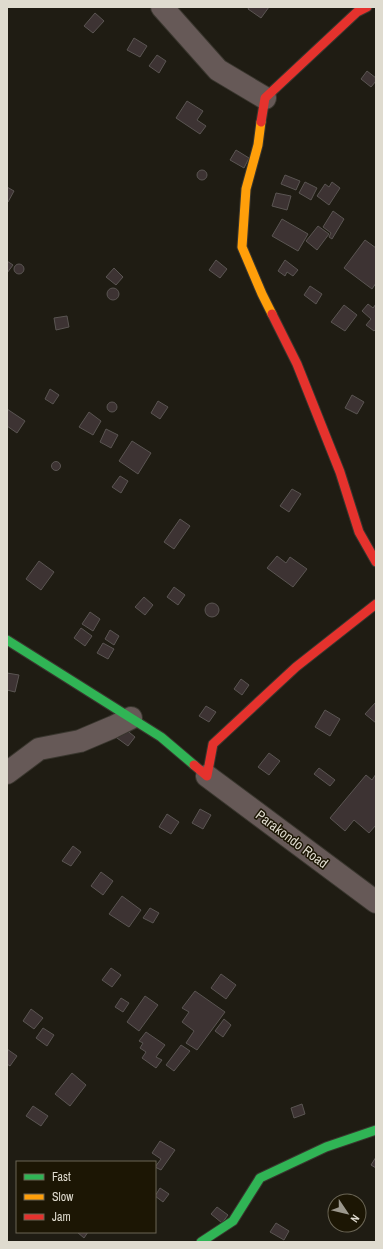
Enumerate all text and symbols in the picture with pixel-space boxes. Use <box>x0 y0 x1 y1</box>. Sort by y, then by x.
street label: Parakondo Road <box>252 806 332 872</box>
legend <box>16 1161 156 1233</box>
text: Fast <box>52 1169 71 1185</box>
text: Slow <box>52 1189 74 1205</box>
north arrow <box>327 1193 367 1233</box>
text: Jam <box>52 1209 71 1225</box>
text: N <box>348 1212 363 1225</box>

